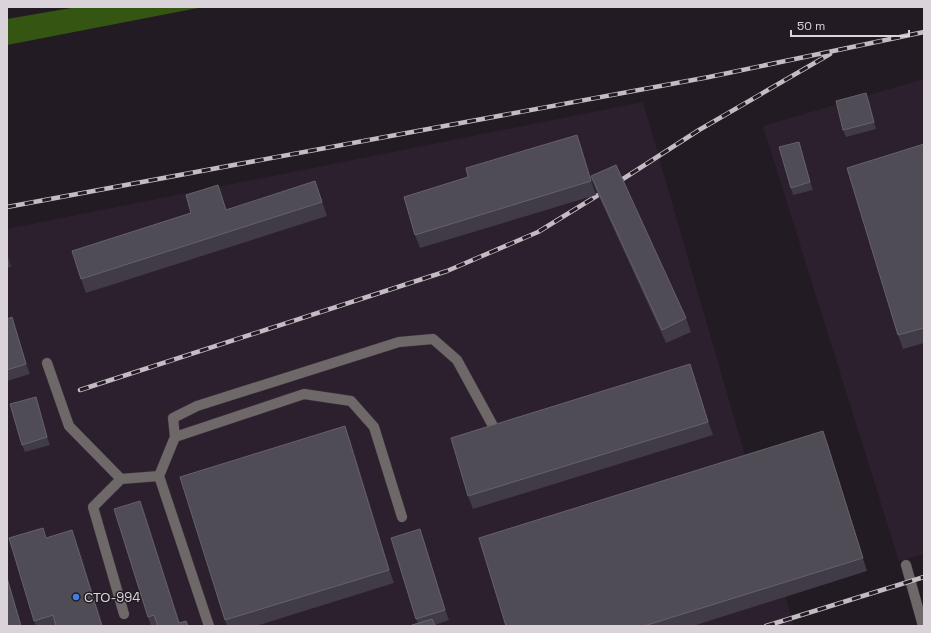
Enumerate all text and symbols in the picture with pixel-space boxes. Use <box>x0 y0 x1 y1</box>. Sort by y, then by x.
scale bar <box>791 12 909 38</box>
text: 50 m <box>797 18 825 34</box>
place label: СТО-994 <box>84 589 140 606</box>
marker: СТО-994 <box>71 592 81 602</box>

